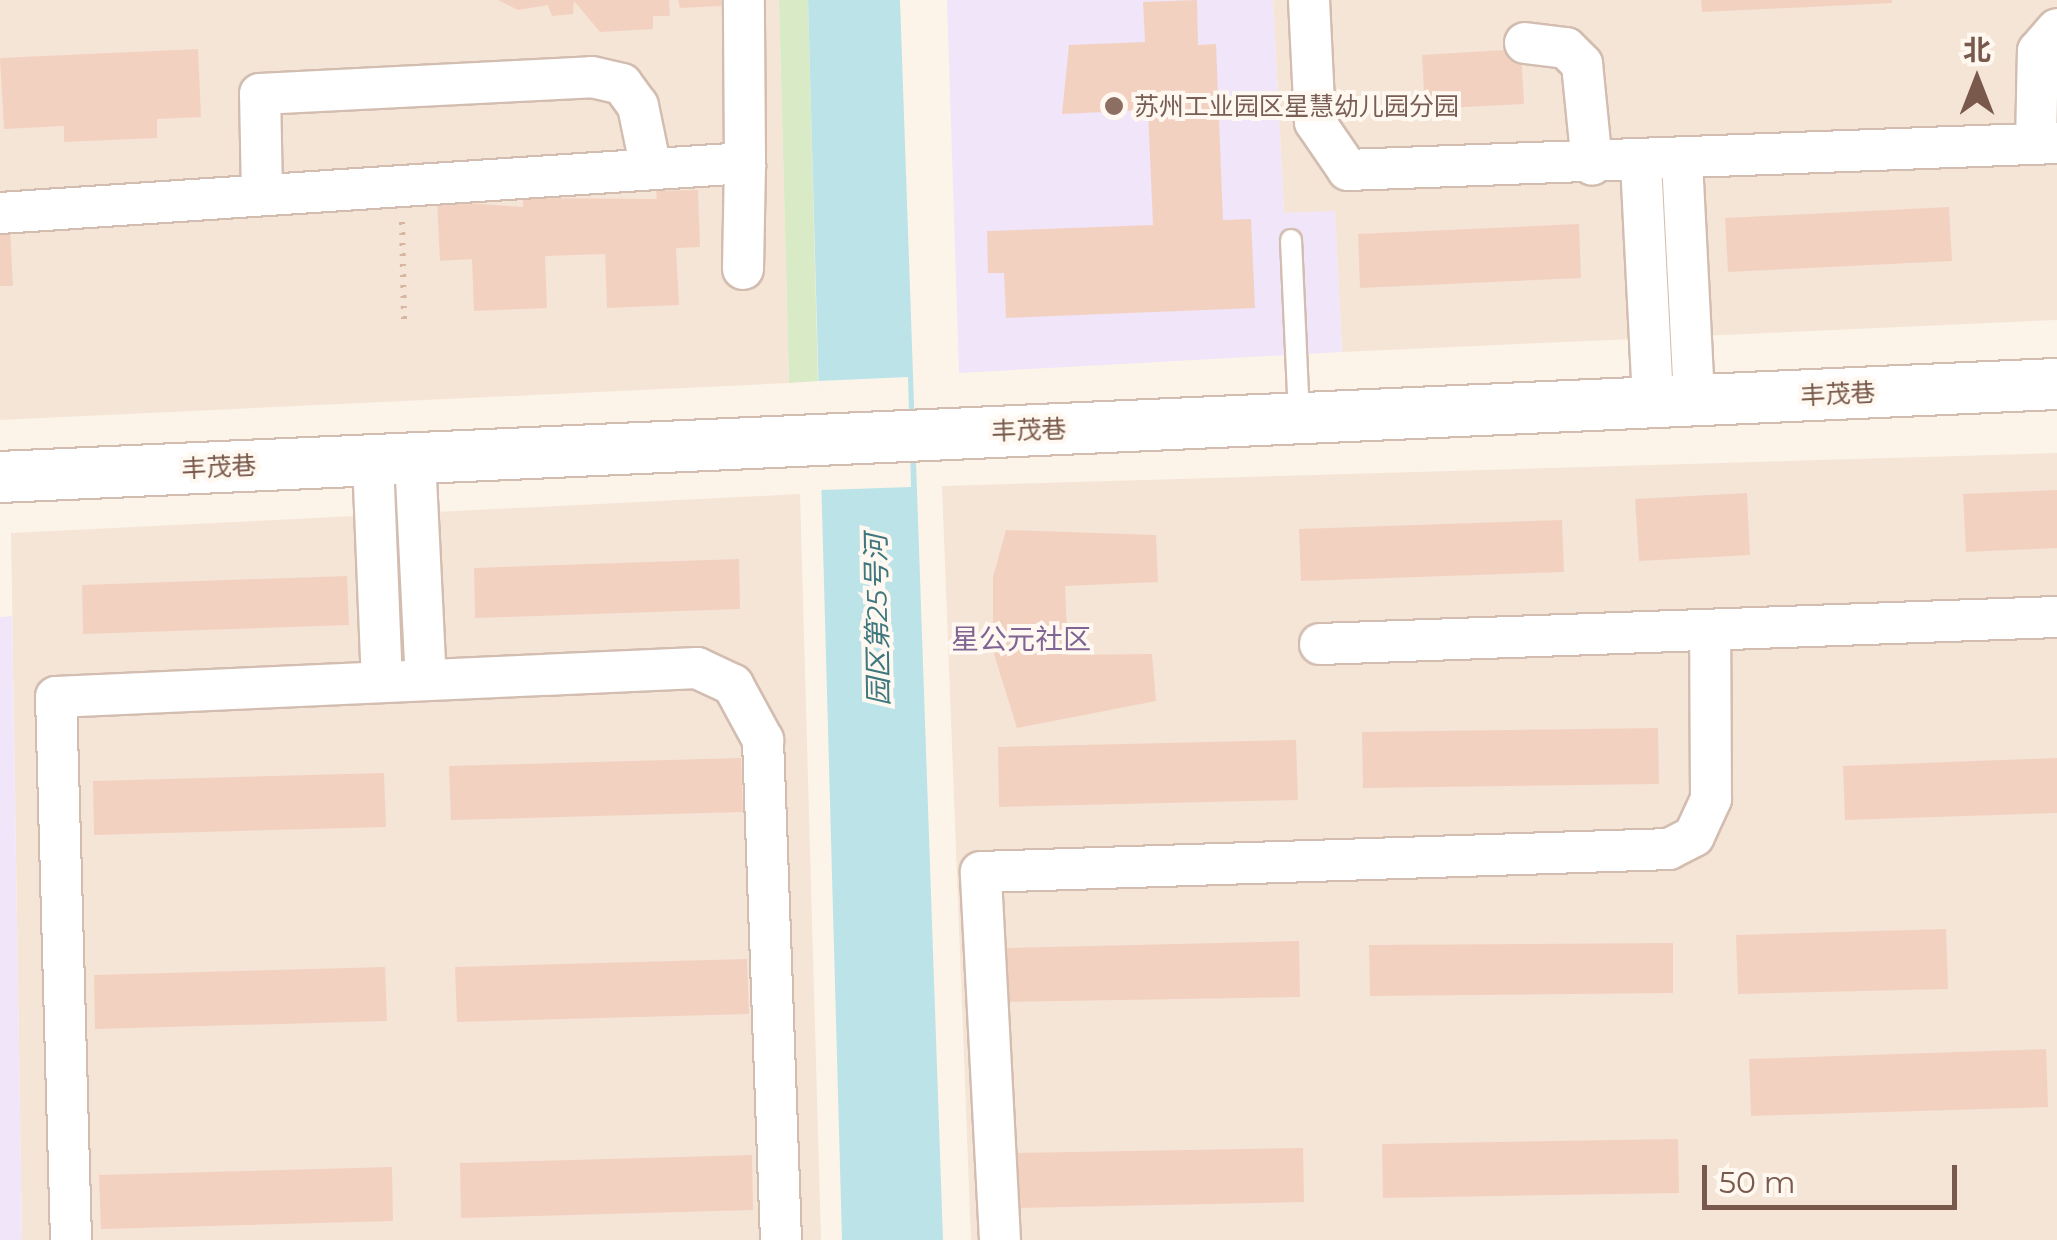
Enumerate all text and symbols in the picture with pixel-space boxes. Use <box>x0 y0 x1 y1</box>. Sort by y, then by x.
north arrow <box>1927 30 2027 130</box>
text: 北 <box>1963 33 1991 67</box>
place label: 苏州工业园区星慧幼儿园分园 <box>1134 91 1459 121</box>
marker: 苏州工业园区星慧幼儿园分园 <box>1103 95 1125 117</box>
street label: 丰茂巷 <box>1800 377 1876 411</box>
street label: 丰茂巷 <box>991 414 1067 446</box>
street label: 丰茂巷 <box>181 450 257 484</box>
water label: 园区第25号河 <box>859 534 895 706</box>
district label: 星公元社区 <box>951 622 1091 656</box>
scale bar <box>1707 1145 1962 1207</box>
text: 50 m <box>1719 1164 1796 1201</box>

